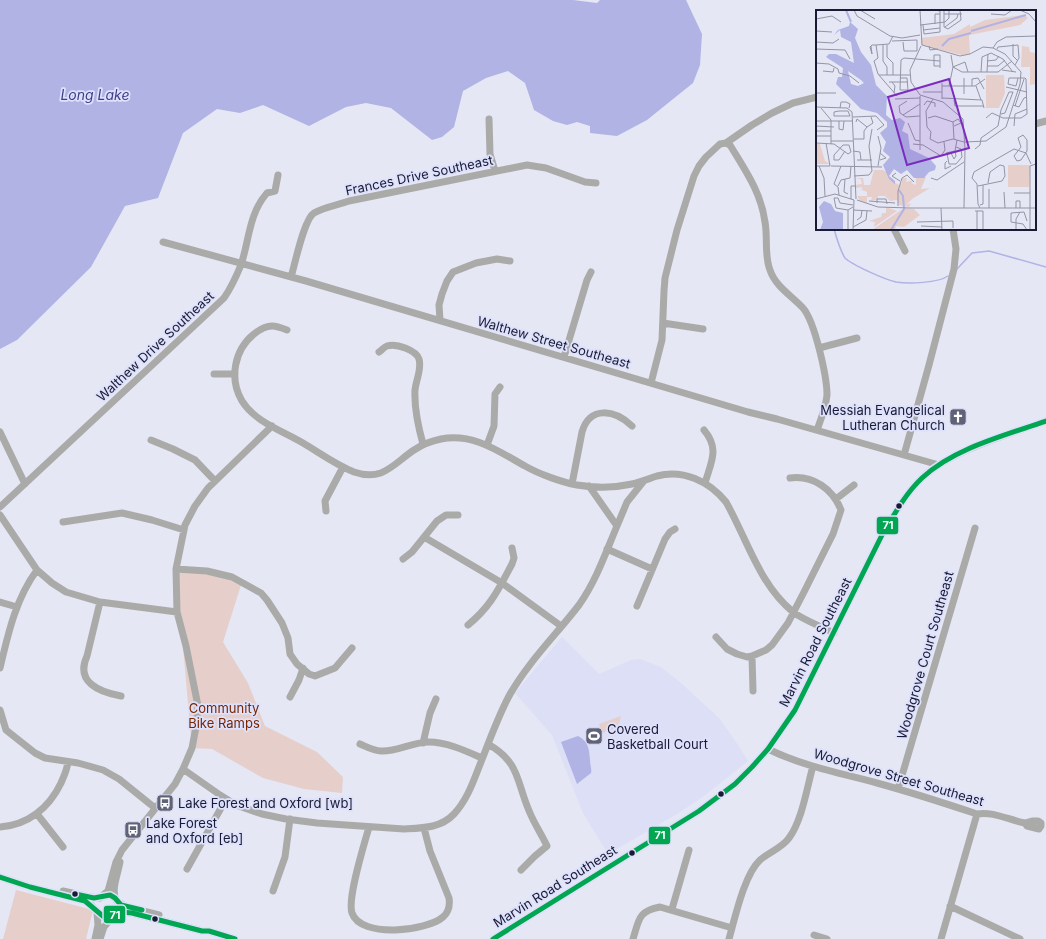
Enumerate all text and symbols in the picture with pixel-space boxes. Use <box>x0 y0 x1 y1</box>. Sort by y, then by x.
inset map <box>816 10 1036 230</box>
water label: Long Lake <box>60 86 130 103</box>
street label: Frances Drive Southeast <box>344 152 494 198</box>
street label: Walthew Drive Southeast <box>93 288 217 404</box>
street label: Walthew Street Southeast <box>476 312 632 372</box>
place label: Messiah Evangelical Lutheran Church <box>820 402 945 433</box>
church icon: Messiah Evangelical Lutheran Church <box>948 407 968 427</box>
unlabelled marker <box>894 501 904 511</box>
line badge: 71 <box>876 516 899 535</box>
text: 71 <box>882 518 894 532</box>
street label: Woodgrove Court Southeast <box>893 569 957 741</box>
street label: Marvin Road Southeast <box>775 575 855 709</box>
park label: Community Bike Ramps <box>188 700 260 731</box>
place label: Covered Basketball Court <box>607 721 708 752</box>
sports icon: Covered Basketball Court <box>584 726 604 746</box>
street label: Woodgrove Street Southeast <box>812 745 986 809</box>
unlabelled marker <box>716 789 726 799</box>
bus stop icon: Lake Forest and Oxford [wb] <box>155 793 175 813</box>
place label: Lake Forest and Oxford [wb] <box>178 795 353 811</box>
place label: Lake Forest and Oxford [eb] <box>146 815 243 846</box>
bus stop icon: Lake Forest and Oxford [eb] <box>123 820 143 840</box>
line badge: 71 <box>648 826 671 845</box>
text: 71 <box>654 828 666 842</box>
street label: Marvin Road Southeast <box>490 841 620 931</box>
unlabelled marker <box>627 848 637 858</box>
unlabelled marker <box>70 889 80 899</box>
line badge: 71 <box>103 905 126 924</box>
text: 71 <box>109 908 121 922</box>
unlabelled marker <box>150 914 160 924</box>

